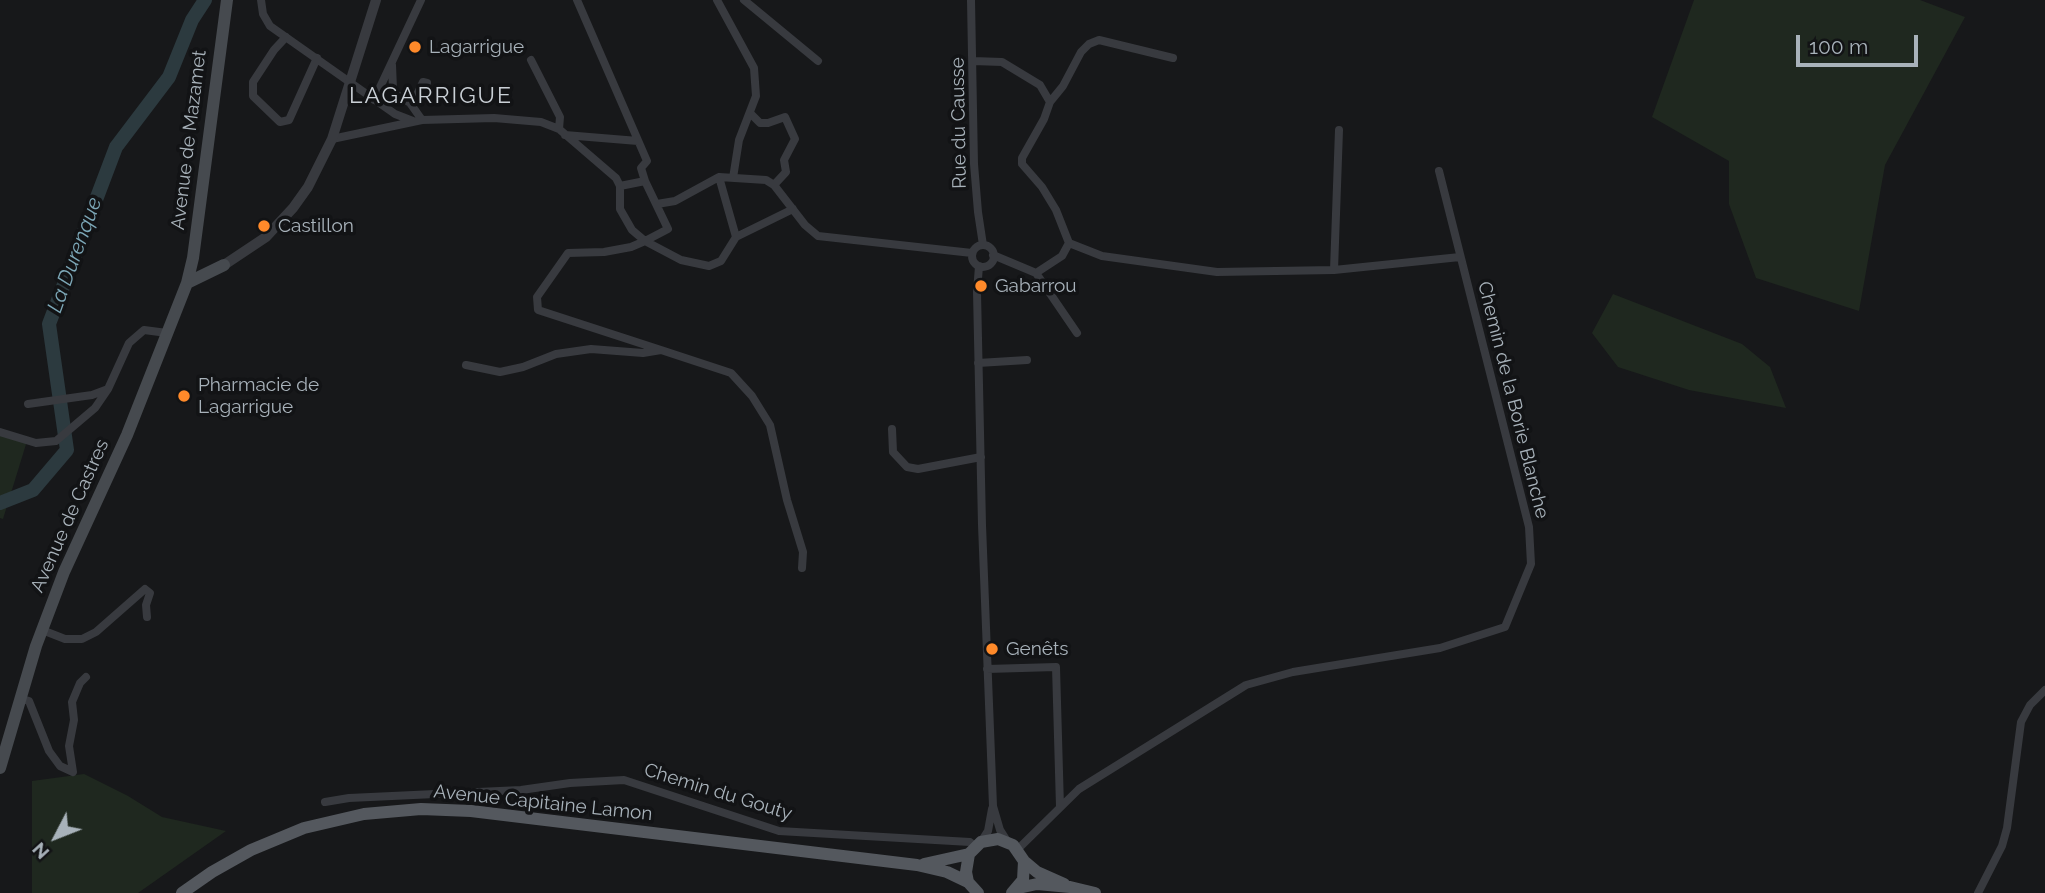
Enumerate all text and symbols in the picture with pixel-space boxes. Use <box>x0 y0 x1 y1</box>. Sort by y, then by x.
scale bar <box>1800 21 1923 65</box>
text: 100 m <box>1809 34 1868 59</box>
place label: Lagarrigue <box>429 36 524 58</box>
marker: Lagarrigue <box>407 39 423 55</box>
street label: Avenue de Mazamet <box>167 49 211 231</box>
street label: Rue du Causse <box>946 57 972 189</box>
district label: LAGARRIGUE <box>350 82 512 110</box>
water label: La Durenque <box>42 194 108 316</box>
place label: Castillon <box>278 215 354 237</box>
marker: Castillon <box>256 218 272 234</box>
place label: Gabarrou <box>995 275 1077 297</box>
marker: Gabarrou <box>973 278 989 294</box>
street label: Chemin de la Borie Blanche <box>1472 279 1554 521</box>
place label: Pharmacie de Lagarrigue <box>198 374 319 418</box>
marker: Pharmacie de Lagarrigue <box>176 388 192 404</box>
street label: Avenue de Castres <box>26 436 114 596</box>
place label: Genêts <box>1006 638 1068 660</box>
marker: Genêts <box>984 641 1000 657</box>
street label: Chemin du Gouty <box>641 759 795 825</box>
street label: Avenue Capitaine Lamon <box>432 780 654 826</box>
north arrow <box>21 802 91 872</box>
text: N <box>27 838 53 864</box>

